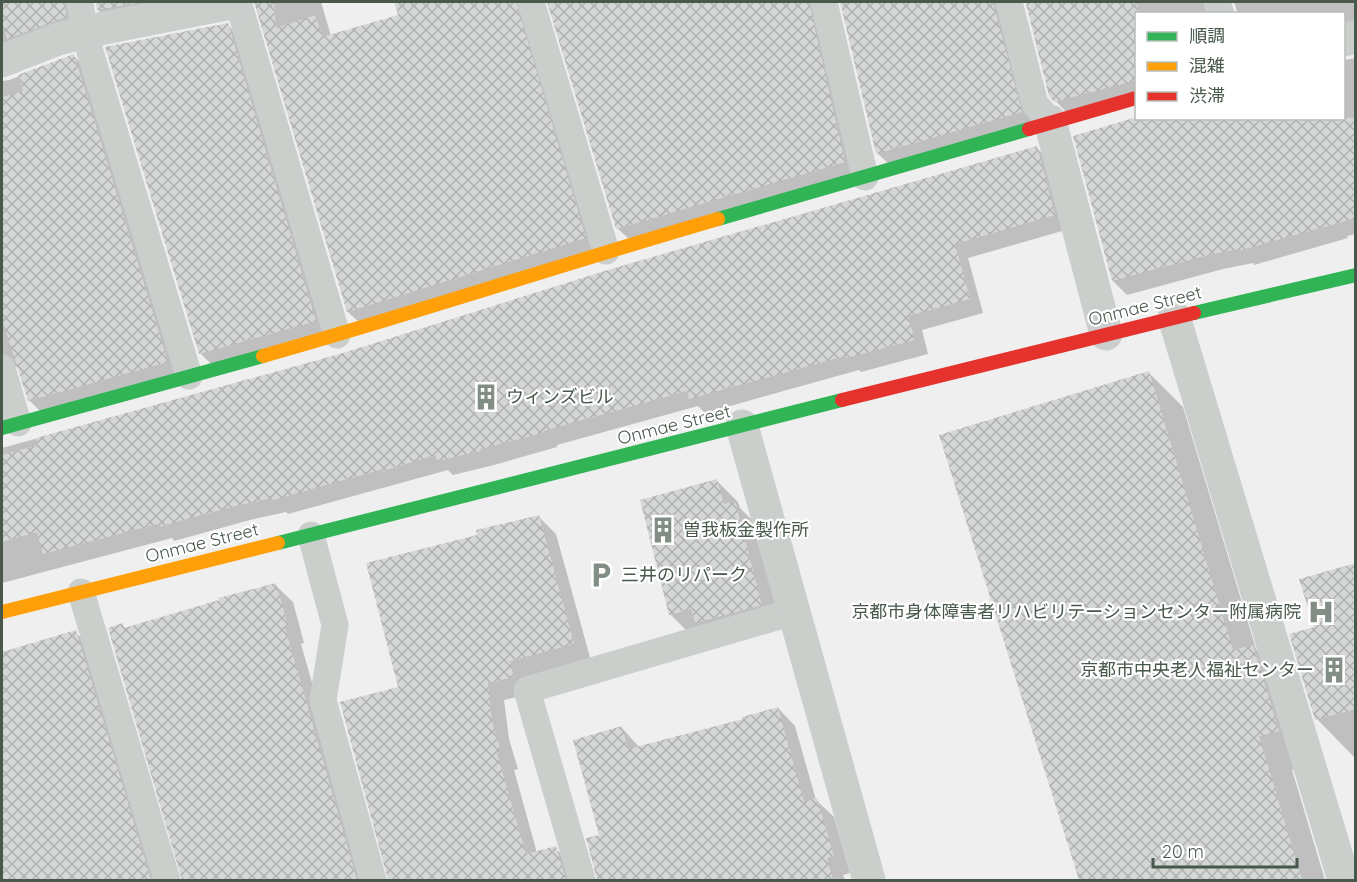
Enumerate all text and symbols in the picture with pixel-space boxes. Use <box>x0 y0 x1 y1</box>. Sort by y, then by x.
legend <box>1135 12 1345 120</box>
text: 順調 <box>1189 24 1225 47</box>
text: 混雑 <box>1189 54 1225 77</box>
text: 渋滞 <box>1189 84 1225 107</box>
street label: Onmae Street <box>1086 280 1204 331</box>
building icon: ウィンズビル <box>471 382 501 412</box>
place label: ウィンズビル <box>506 385 614 408</box>
street label: Onmae Street <box>615 399 733 450</box>
building icon: 曽我板金製作所 <box>648 515 678 545</box>
street label: Onmae Street <box>143 517 261 568</box>
place label: 曽我板金製作所 <box>683 518 809 541</box>
parking icon: 三井のリパーク <box>586 560 616 590</box>
place label: 三井のリパーク <box>621 563 747 586</box>
hospital icon: 京都市身体障害者リハビリテーションセンター附属病院 <box>1306 597 1336 627</box>
place label: 京都市身体障害者リハビリテーションセンター附属病院 <box>851 600 1301 623</box>
building icon: 京都市中央老人福祉センター <box>1319 655 1349 685</box>
place label: 京都市中央老人福祉センター <box>1080 658 1314 681</box>
scale bar <box>1153 831 1297 869</box>
text: 20 m <box>1162 840 1204 863</box>

